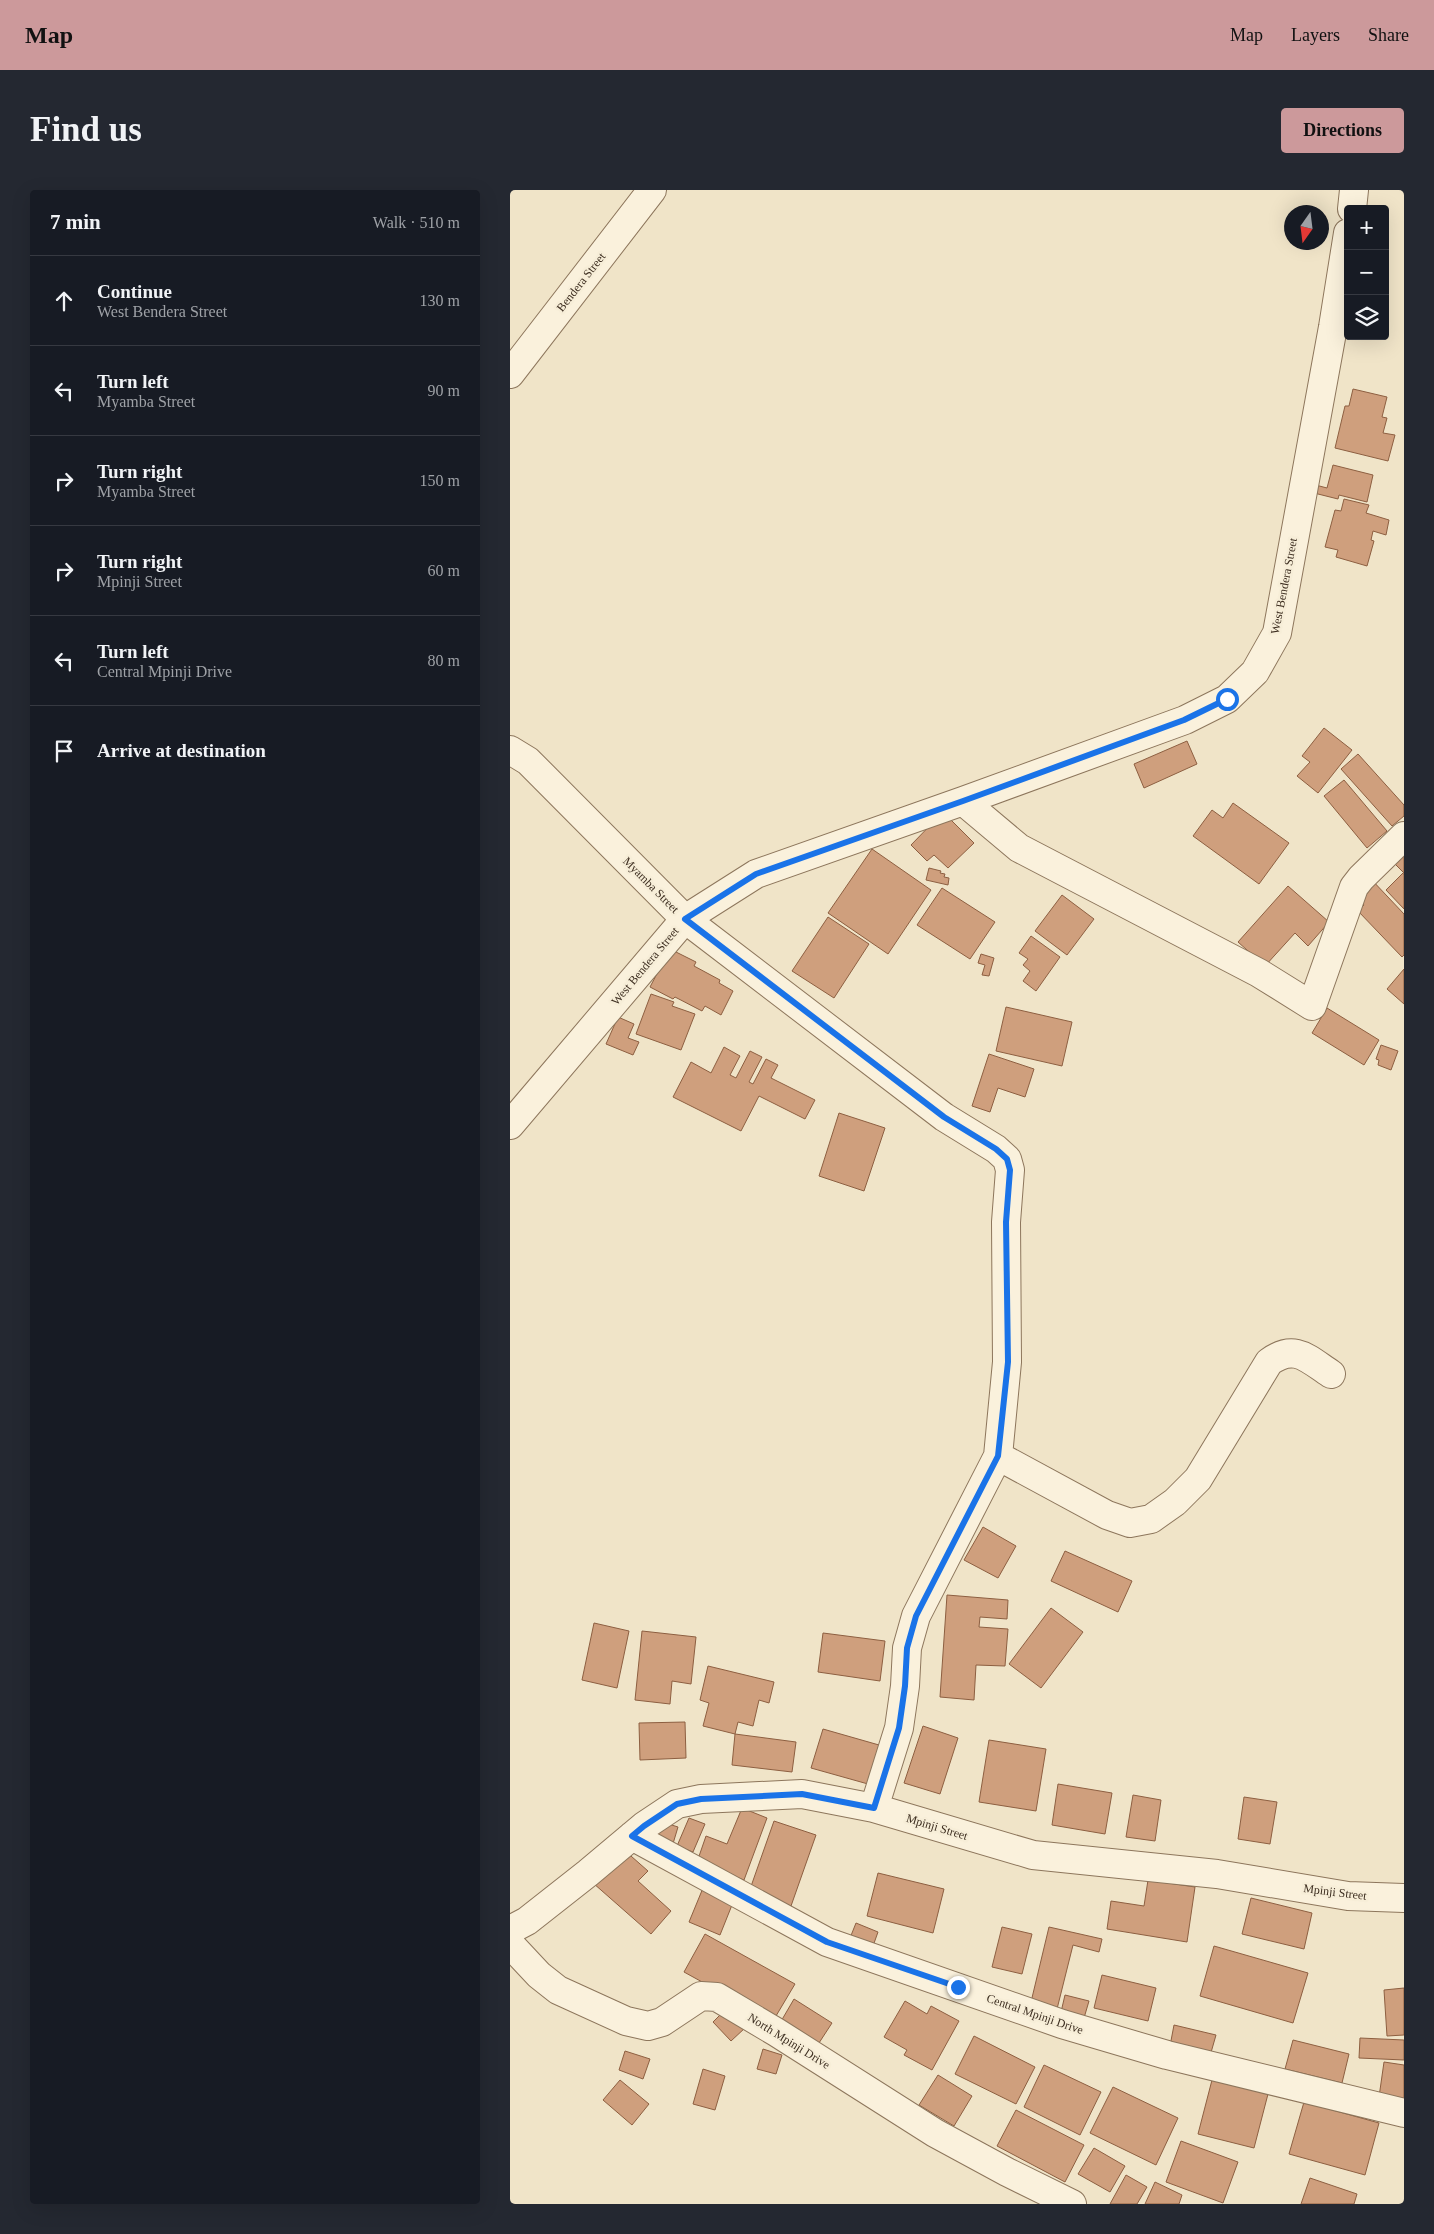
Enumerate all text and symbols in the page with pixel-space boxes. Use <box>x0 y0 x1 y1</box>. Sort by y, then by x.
text: Map <box>25 22 73 48</box>
text: Map <box>1230 25 1263 45</box>
text: Layers <box>1291 25 1340 45</box>
text: Share <box>1368 25 1409 45</box>
button: Directions <box>1281 108 1404 153</box>
text: Find us <box>30 110 142 149</box>
north arrow <box>1284 205 1329 250</box>
map controls <box>1344 205 1389 340</box>
button: + <box>1344 205 1389 250</box>
text: 7 min <box>50 210 101 234</box>
text: Walk · 510 m <box>373 214 460 231</box>
street label: Bendera Street <box>554 249 609 314</box>
button: − <box>1344 250 1389 295</box>
text: Continue <box>97 281 172 302</box>
icon: ahead <box>50 287 78 315</box>
text: 130 m <box>420 292 460 309</box>
button: layers <box>1344 295 1389 340</box>
text: West Bendera Street <box>97 303 227 320</box>
text: Turn left <box>97 371 169 392</box>
icon: left <box>50 377 78 405</box>
text: 90 m <box>428 382 460 399</box>
text: Myamba Street <box>97 393 195 410</box>
text: Turn right <box>97 461 182 482</box>
icon: right <box>50 467 78 495</box>
text: 150 m <box>420 472 460 489</box>
text: Myamba Street <box>97 483 195 500</box>
street label: West Bendera Street <box>1268 536 1300 635</box>
text: Turn right <box>97 551 182 572</box>
icon: right <box>50 557 78 585</box>
text: 60 m <box>428 562 460 579</box>
text: Mpinji Street <box>97 573 182 590</box>
text: Turn left <box>97 641 169 662</box>
icon: left <box>50 647 78 675</box>
text: 80 m <box>428 652 460 669</box>
text: Central Mpinji Drive <box>97 663 232 680</box>
route start <box>1216 688 1239 711</box>
icon: arrive <box>50 737 78 765</box>
text: Arrive at destination <box>97 740 266 761</box>
street label: Myamba Street <box>620 854 682 916</box>
street label: West Bendera Street <box>608 924 682 1008</box>
street label: Mpinji Street <box>905 1811 970 1843</box>
street label: Mpinji Street <box>1303 1881 1368 1903</box>
route end <box>947 1976 970 1999</box>
street label: Central Mpinji Drive <box>985 1991 1085 2037</box>
street label: North Mpinji Drive <box>745 2010 833 2072</box>

